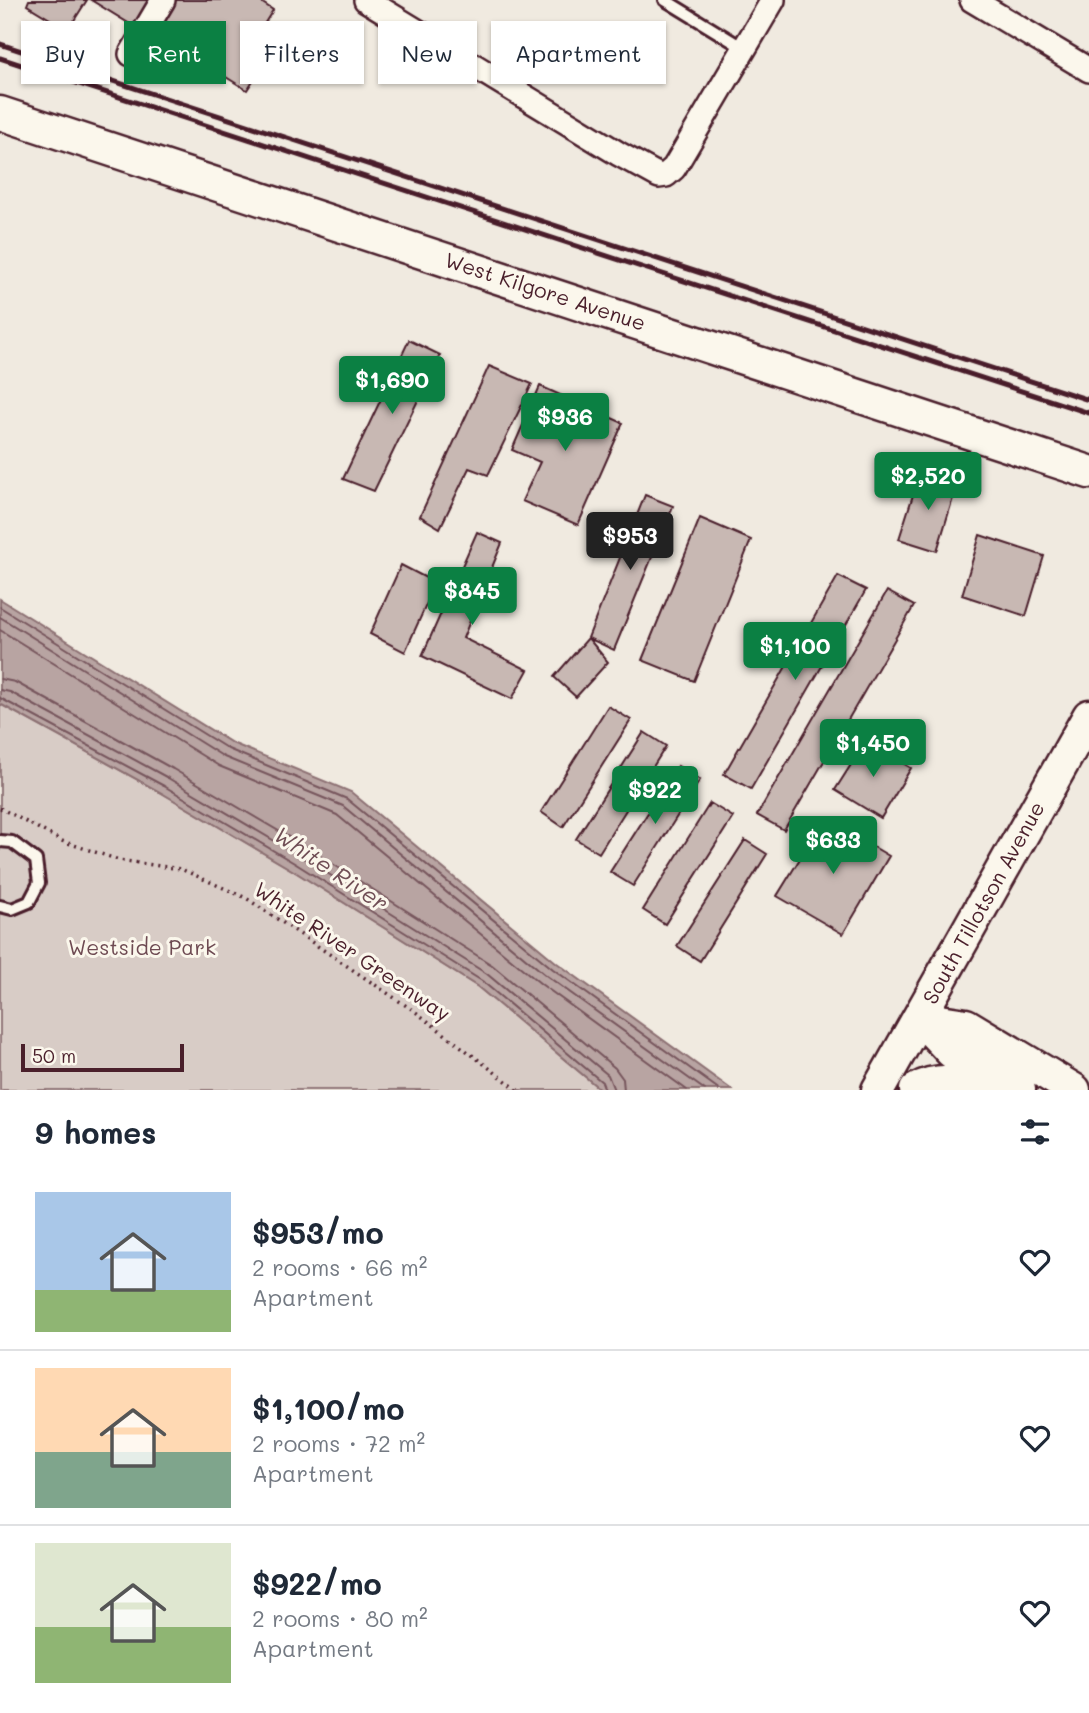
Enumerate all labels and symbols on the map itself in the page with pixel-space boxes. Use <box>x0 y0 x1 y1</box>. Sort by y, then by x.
street label: West Kilgore Avenue <box>442 245 649 336</box>
pin: $1,690 <box>335 356 449 416</box>
pin: $936 <box>524 393 606 453</box>
pin: $2,520 <box>871 452 985 512</box>
pin: $953 <box>589 512 671 572</box>
pin: $845 <box>431 568 513 627</box>
pin: $1,100 <box>738 622 852 682</box>
pin: $1,450 <box>816 720 930 779</box>
pin: $922 <box>614 766 696 826</box>
street label: South Tillotson Avenue <box>916 796 1050 1008</box>
pin: $633 <box>792 816 874 876</box>
water label: White River <box>269 819 395 917</box>
street label: White River Greenway <box>250 875 456 1027</box>
park label: Westside Park <box>68 933 216 960</box>
scale bar <box>21 1041 184 1073</box>

